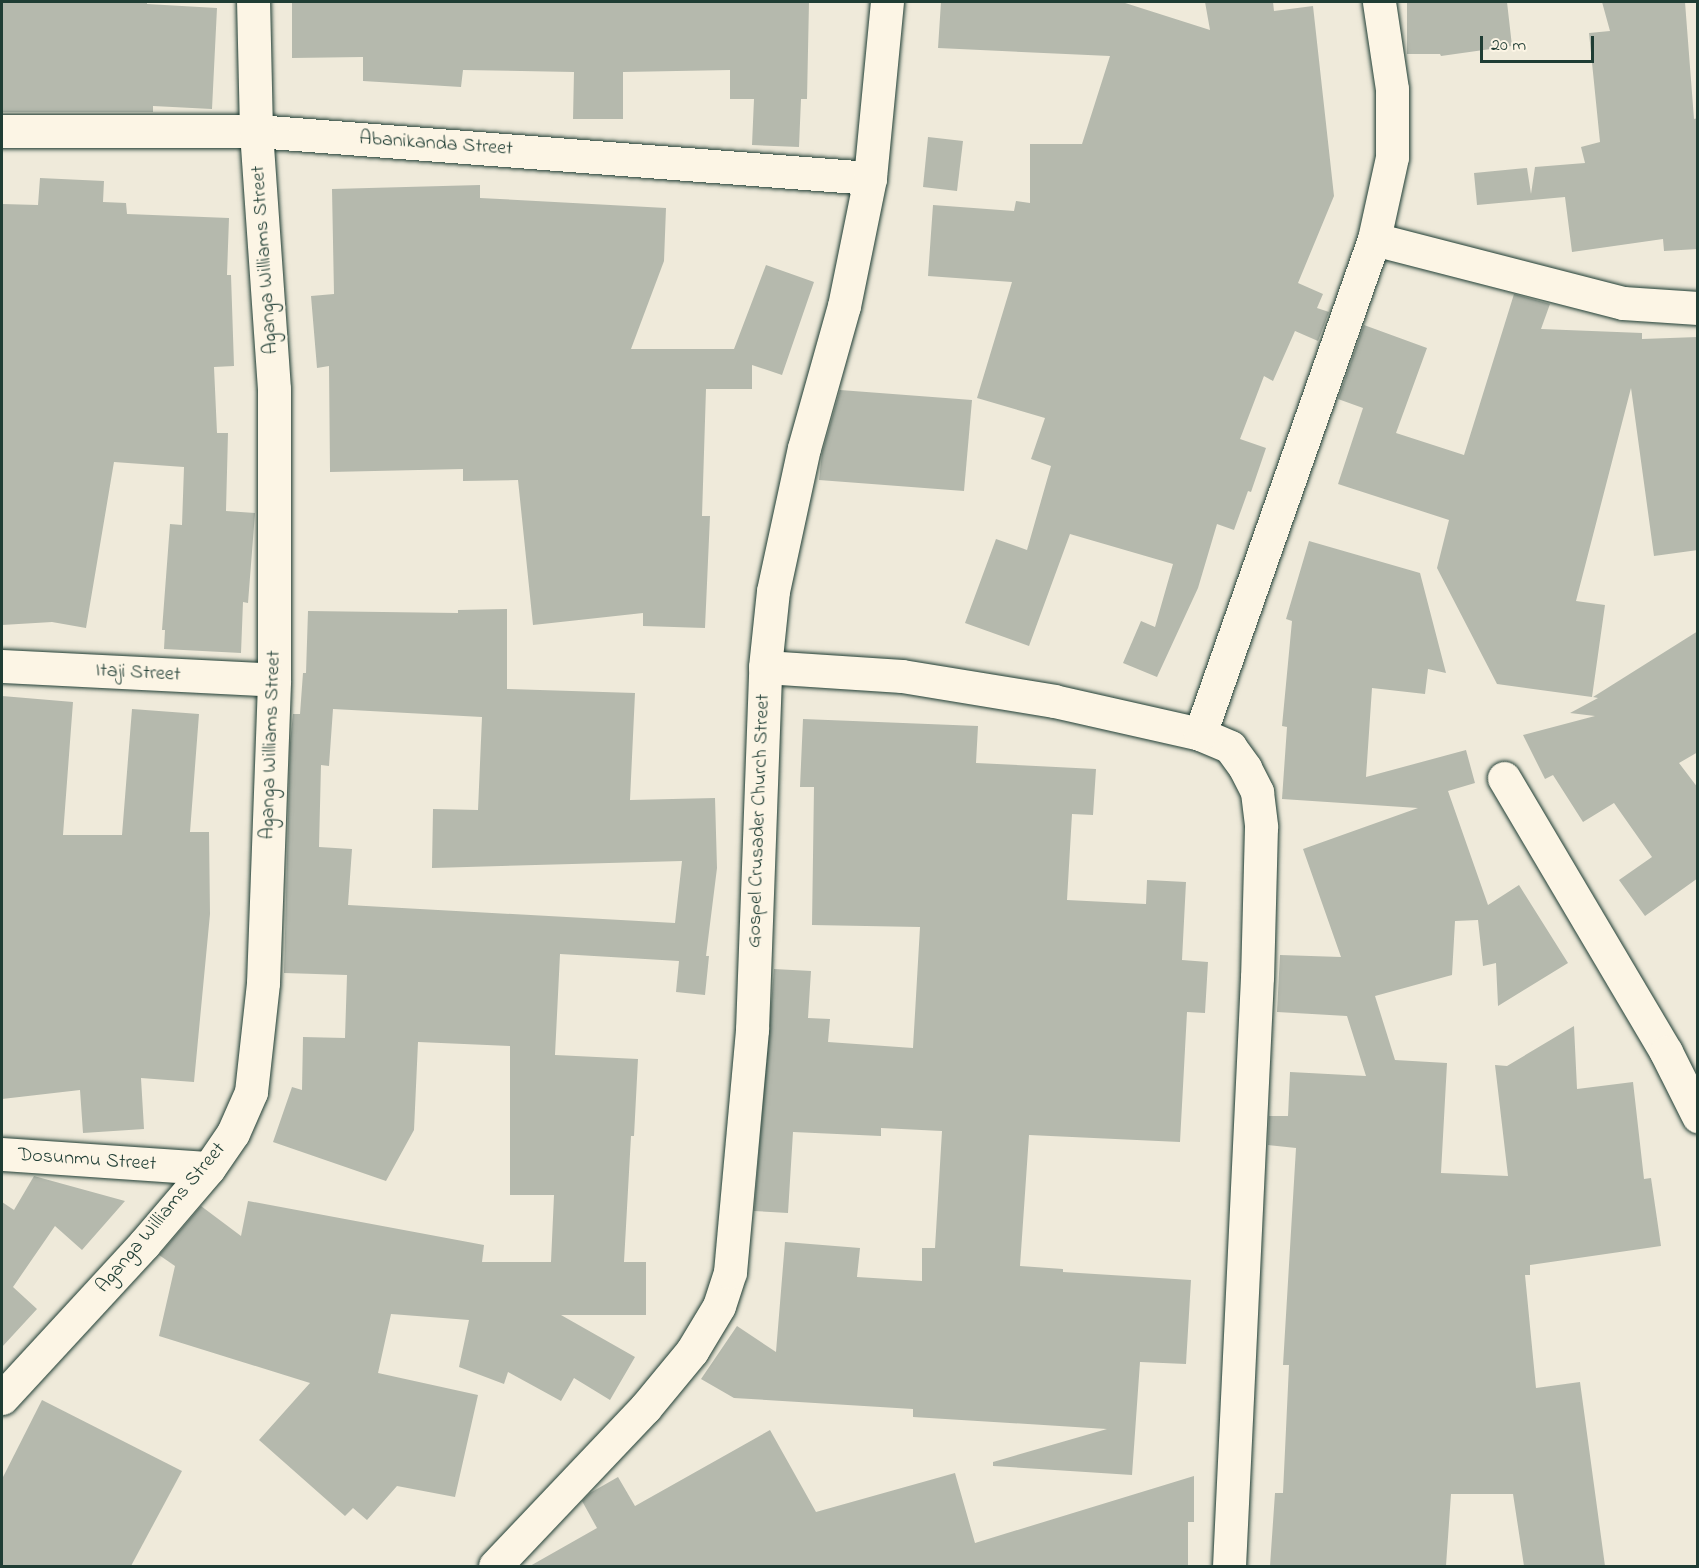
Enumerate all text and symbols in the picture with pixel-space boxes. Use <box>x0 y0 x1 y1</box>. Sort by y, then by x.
scale bar <box>1483 24 1597 62</box>
text: 20 m <box>1491 33 1526 59</box>
street label: Abanikanda Street <box>358 127 514 161</box>
street label: Aganga Williams Street <box>246 165 284 355</box>
street label: Aganga Williams Street <box>256 650 286 840</box>
street label: Itaji Street <box>95 659 181 687</box>
street label: Gospel Crusader Church Street <box>743 694 775 948</box>
street label: Aganga Williams Street <box>91 1138 231 1298</box>
street label: Dosunmu Street <box>17 1143 157 1177</box>

